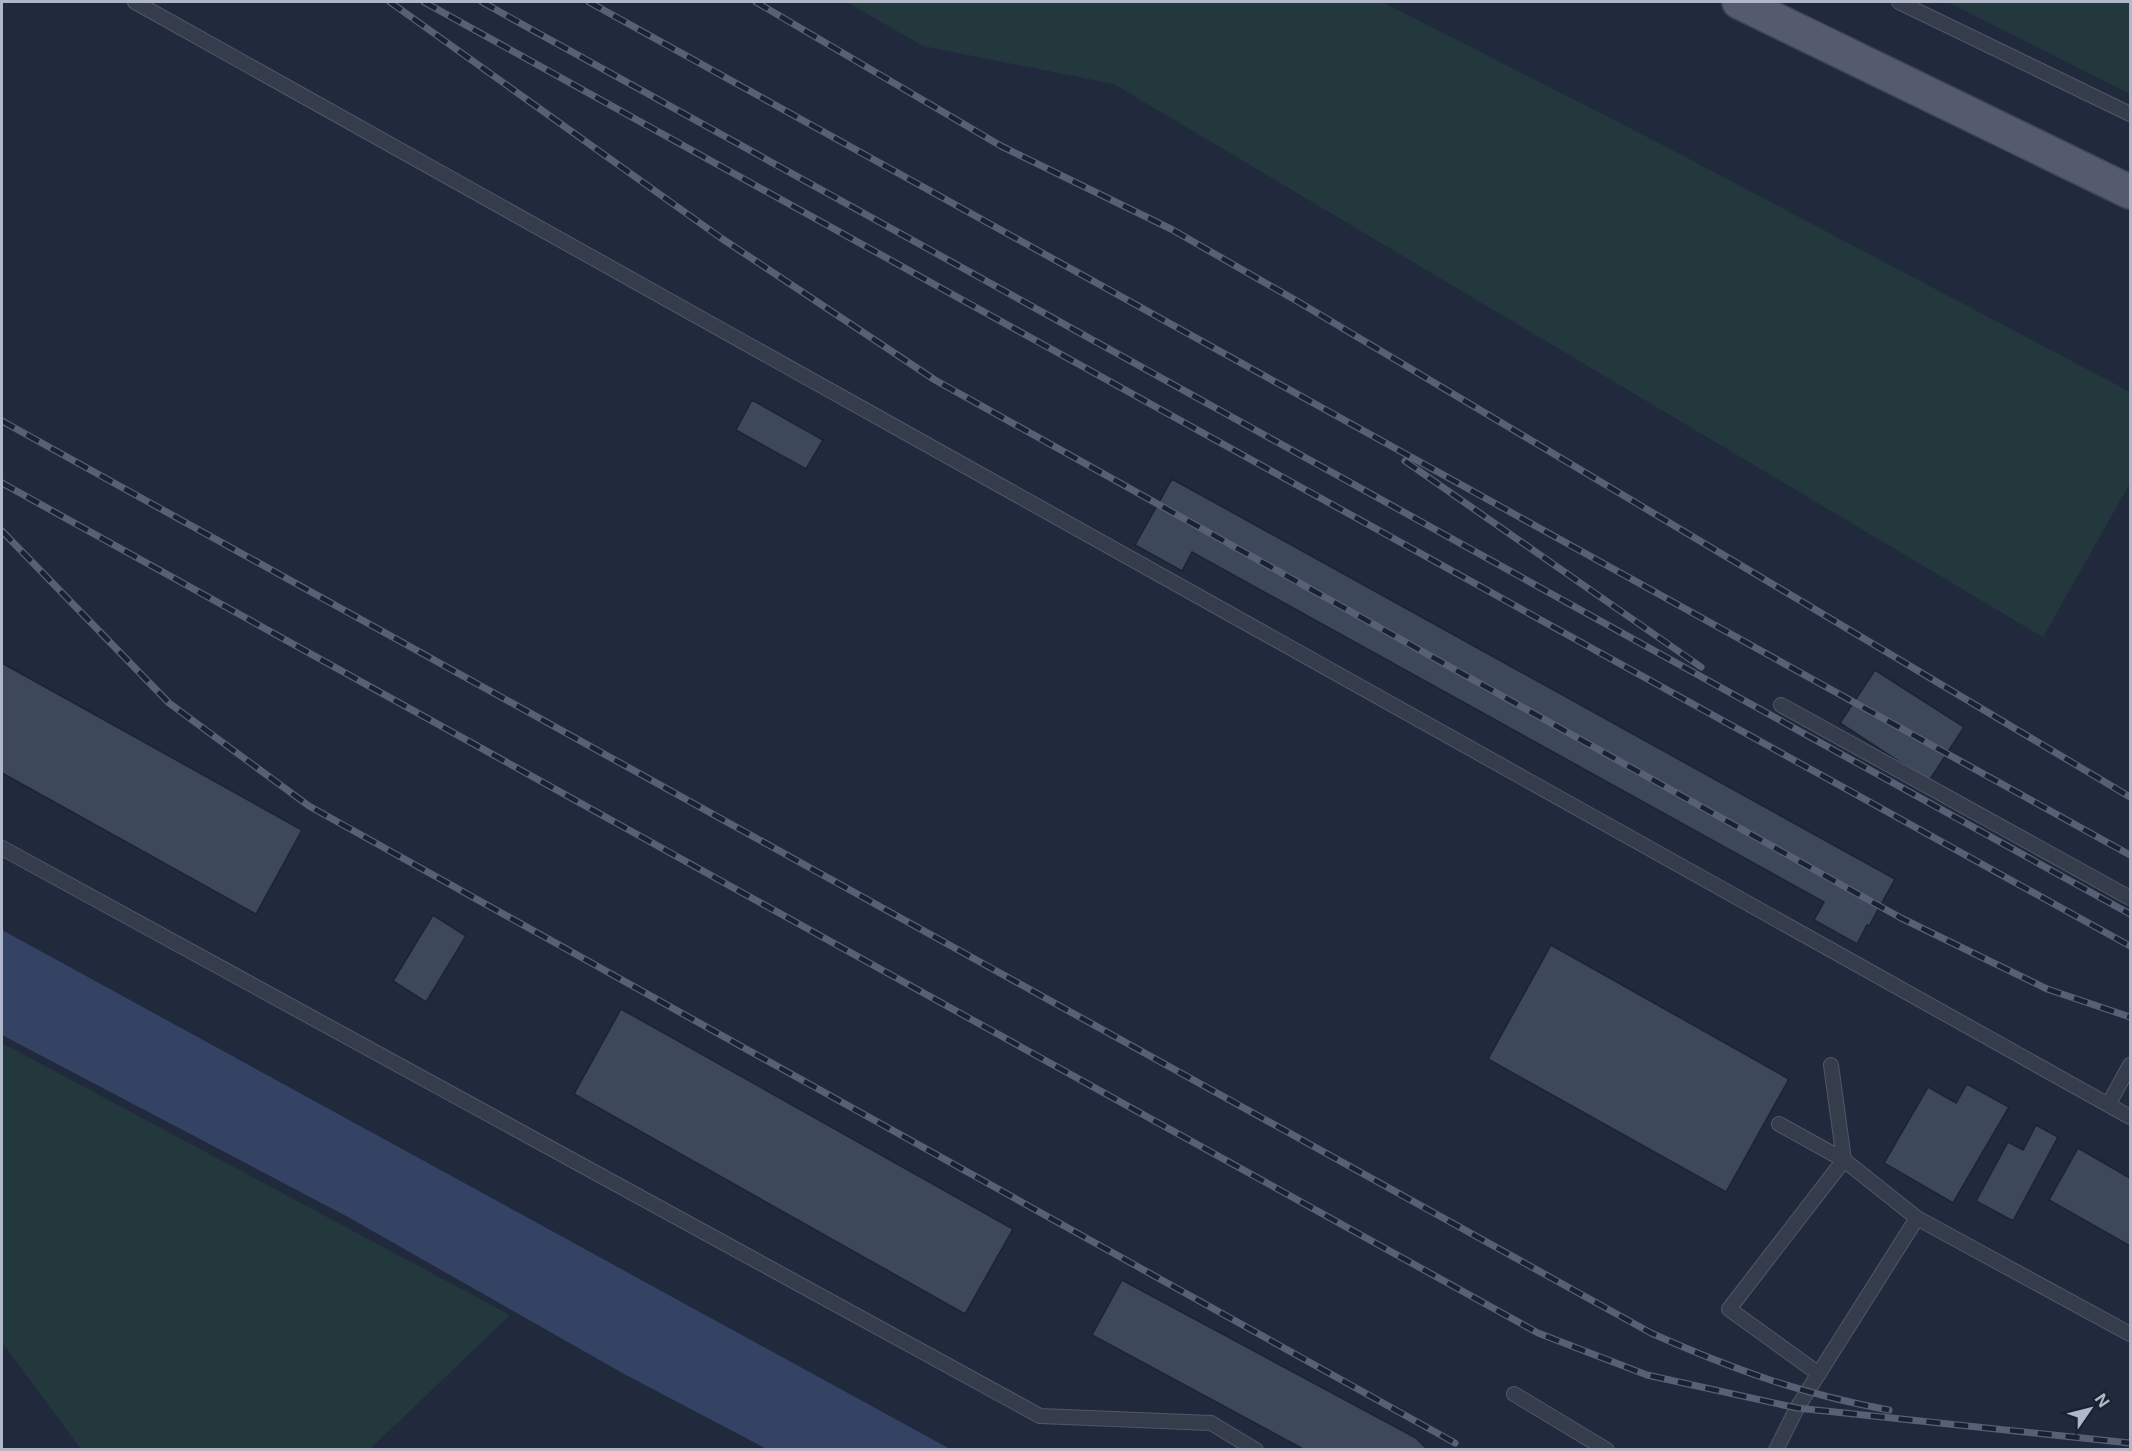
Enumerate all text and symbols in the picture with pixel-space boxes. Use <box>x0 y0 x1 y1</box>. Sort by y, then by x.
north arrow <box>2060 1379 2120 1439</box>
text: N <box>2091 1390 2114 1411</box>

